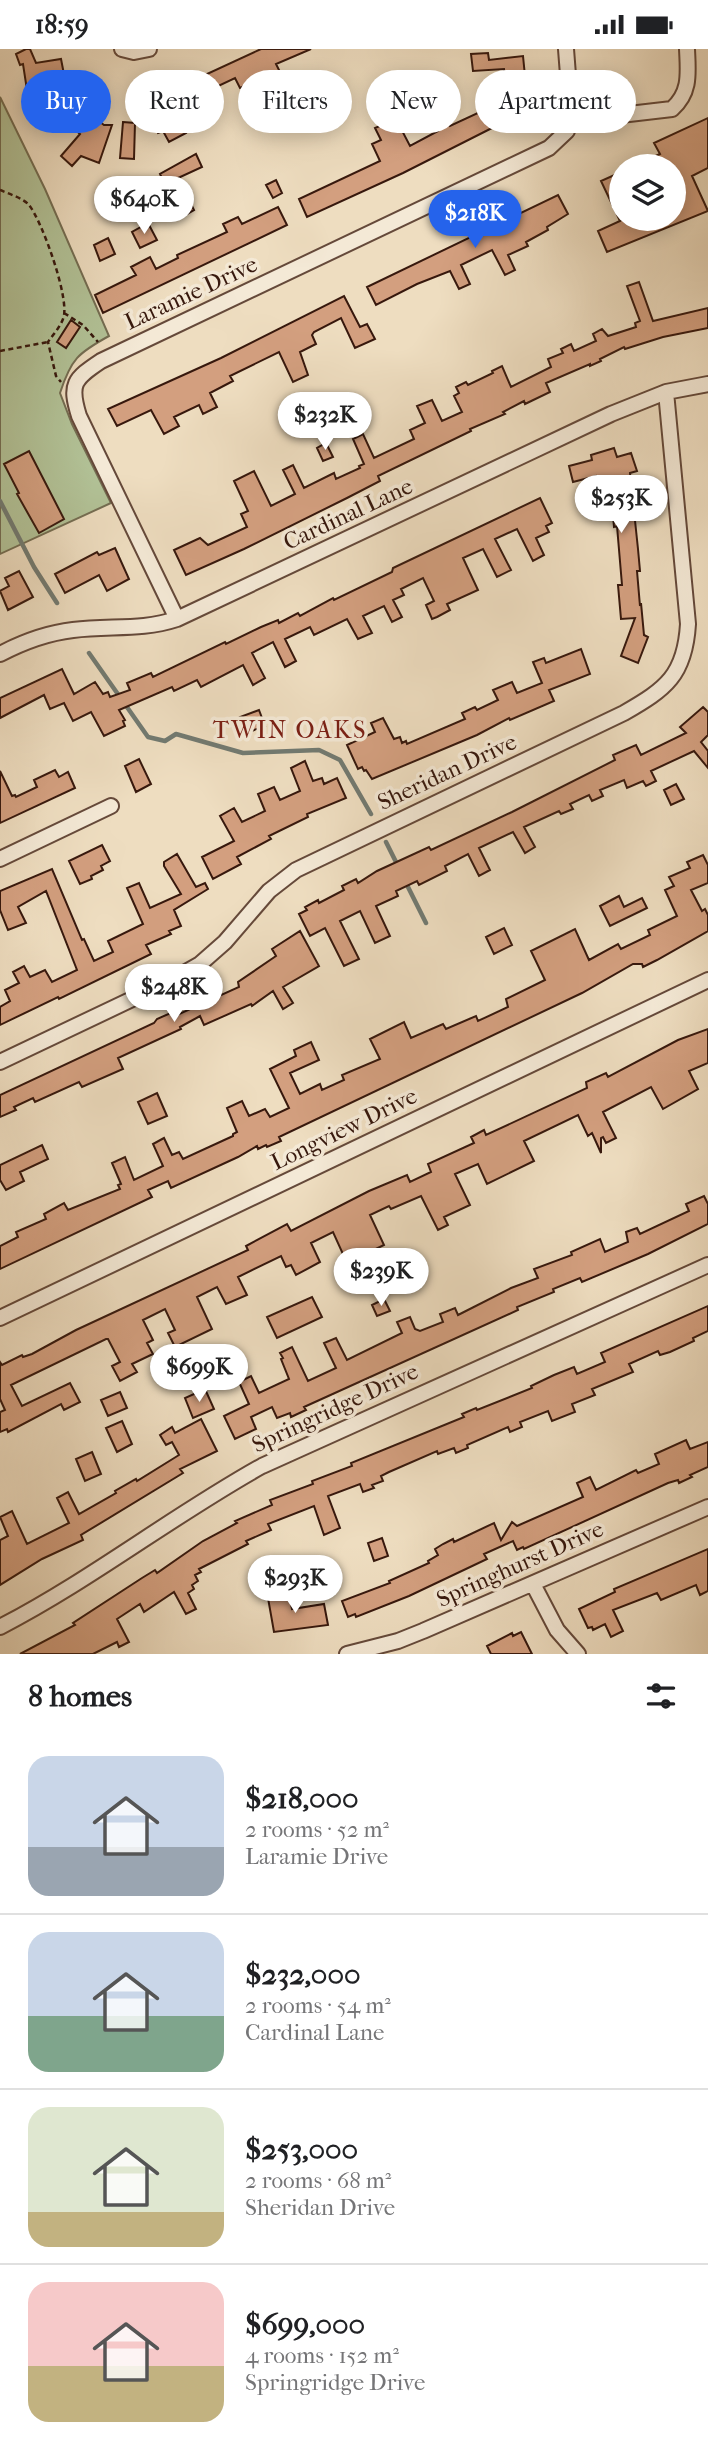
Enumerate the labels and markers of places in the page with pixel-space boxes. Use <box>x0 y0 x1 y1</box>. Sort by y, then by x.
pin: $640K <box>95 177 193 236</box>
pin: $218K <box>426 191 524 250</box>
pin: $232K <box>276 393 374 452</box>
pin: $253K <box>572 475 670 535</box>
pin: $248K <box>125 965 223 1024</box>
pin: $239K <box>332 1249 430 1308</box>
pin: $699K <box>150 1345 248 1404</box>
pin: $293K <box>246 1555 344 1615</box>

